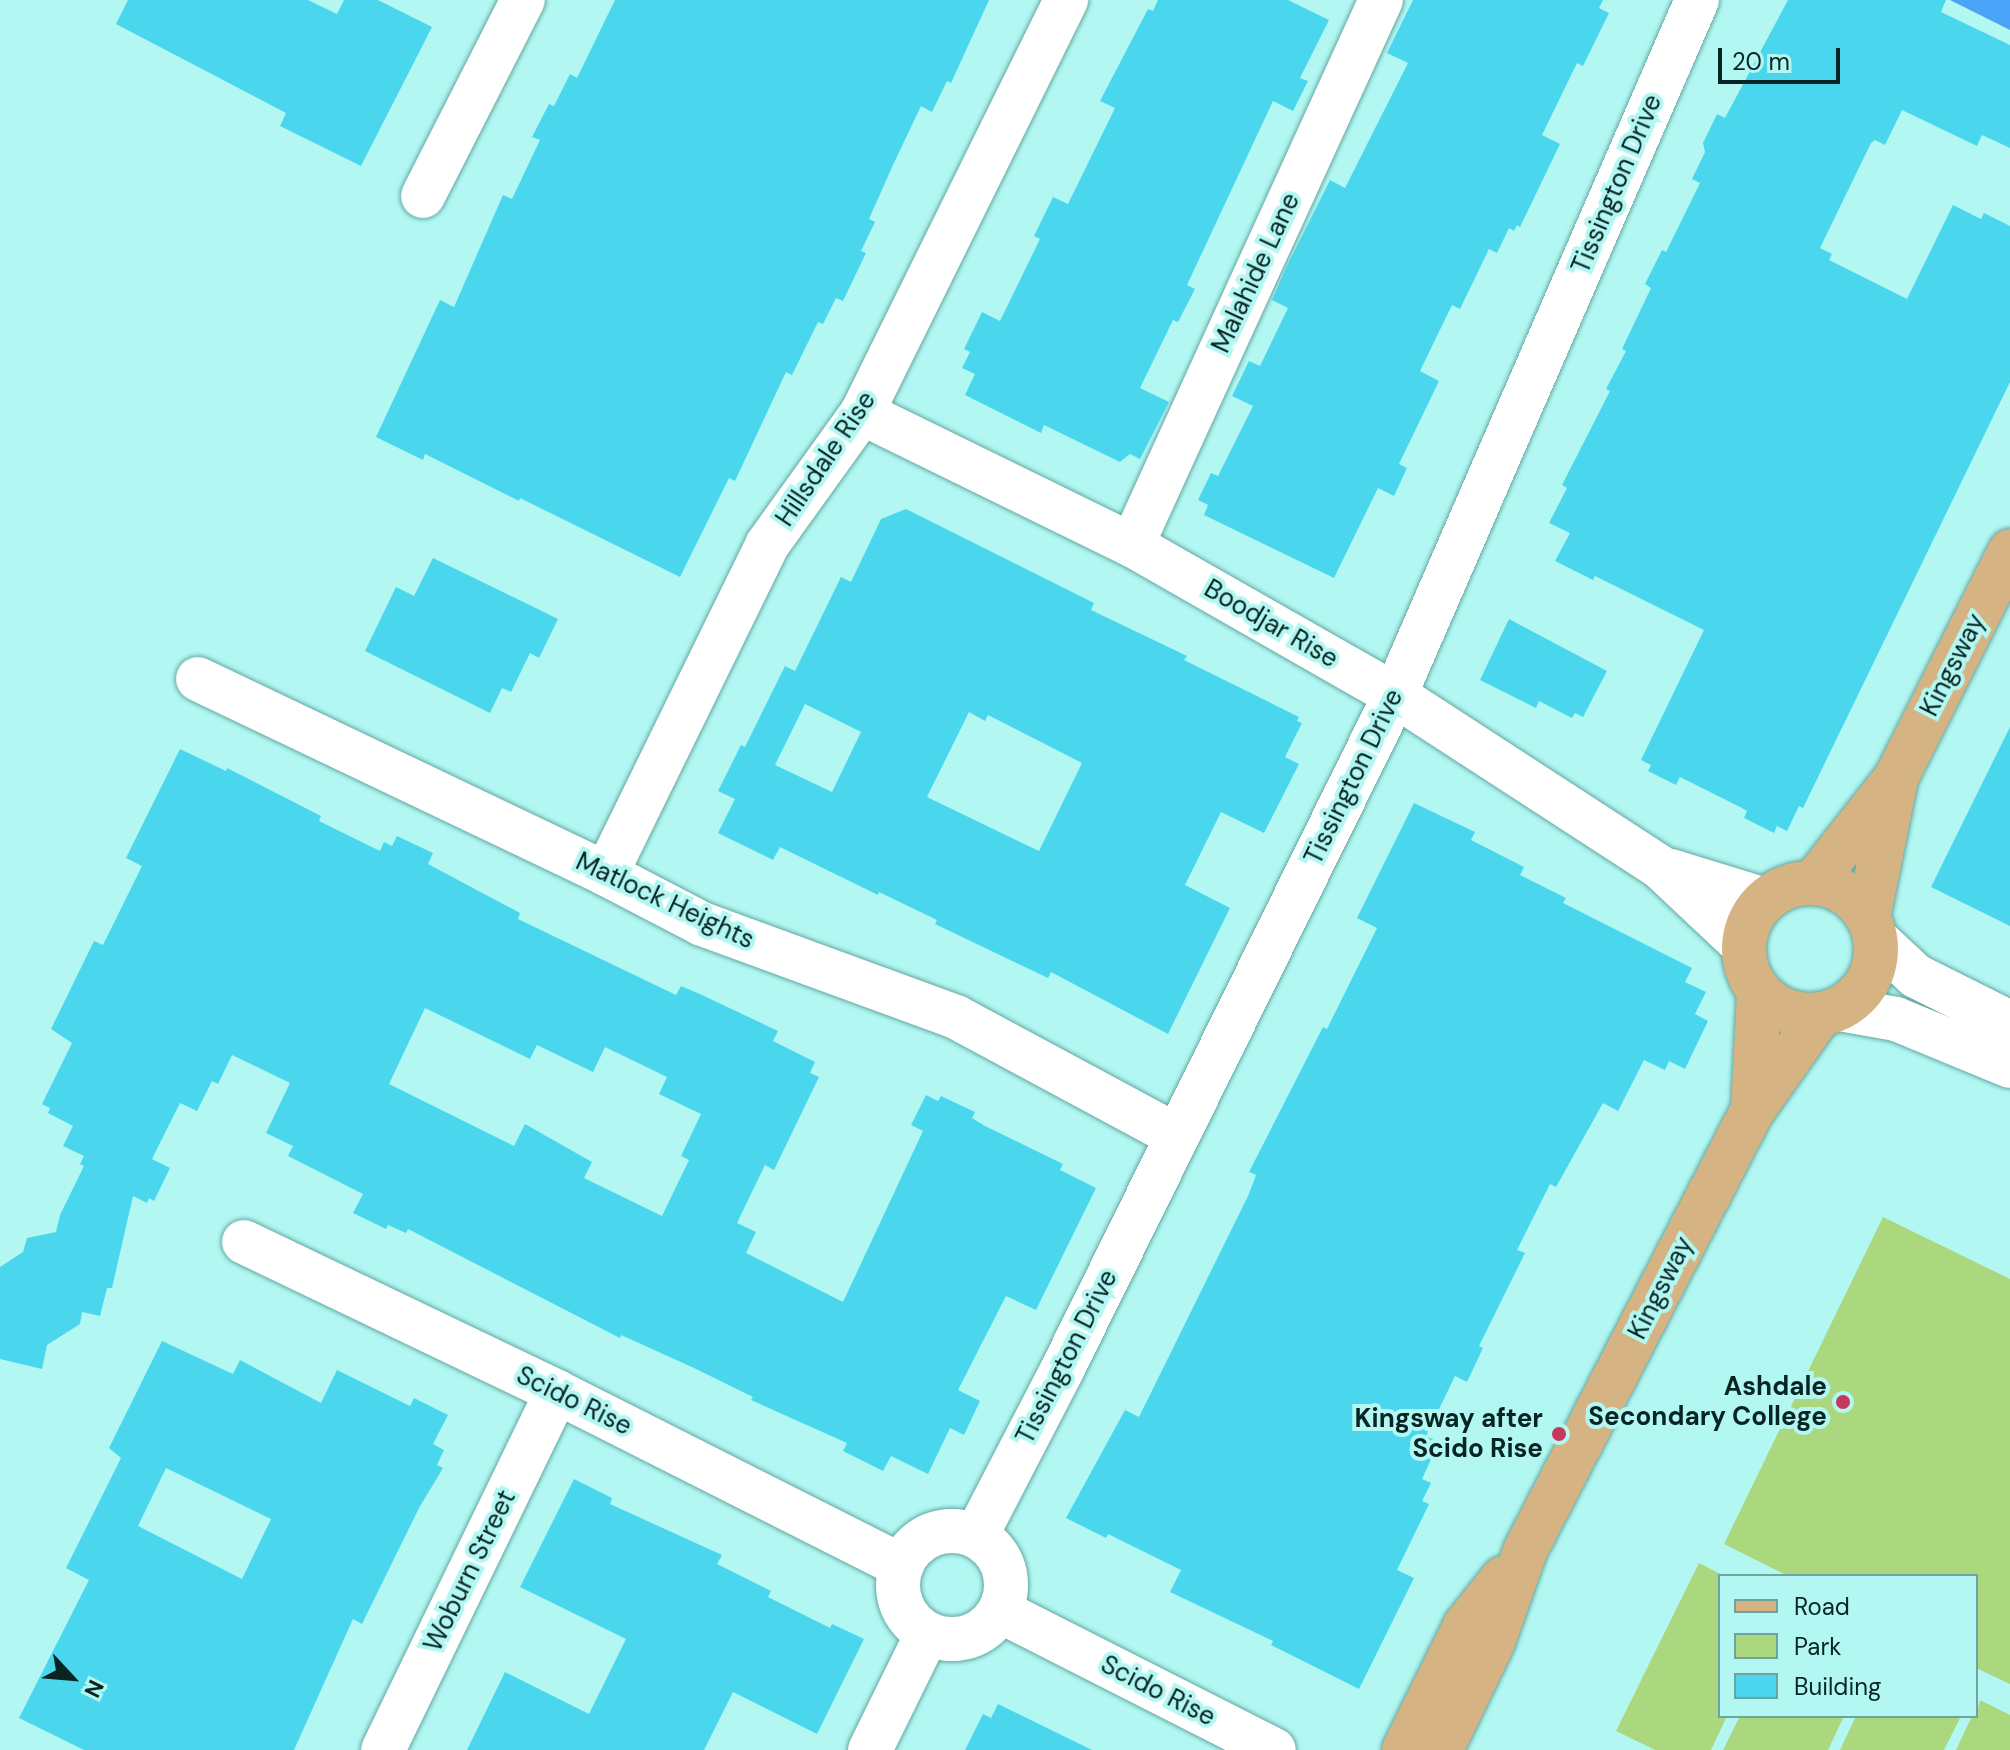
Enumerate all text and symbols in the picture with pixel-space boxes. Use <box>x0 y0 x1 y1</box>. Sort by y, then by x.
scale bar <box>1722 32 1844 82</box>
text: 20 m <box>1732 46 1790 77</box>
street label: Tissington Drive <box>1565 90 1669 278</box>
street label: Malahide Lane <box>1205 188 1307 358</box>
street label: Hillsdale Rise <box>769 386 883 532</box>
street label: Boodjar Rise <box>1199 573 1343 675</box>
street label: Kingsway <box>1914 608 1992 722</box>
street label: Tissington Drive <box>1298 684 1410 870</box>
street label: Matlock Heights <box>571 846 759 956</box>
street label: Kingsway <box>1622 1231 1700 1345</box>
street label: Tissington Drive <box>1010 1265 1124 1449</box>
street label: Scido Rise <box>511 1360 637 1442</box>
place label: Ashdale Secondary College <box>1588 1371 1827 1432</box>
marker: Ashdale Secondary College <box>1834 1393 1852 1411</box>
place label: Kingsway after Scido Rise <box>1355 1403 1543 1464</box>
marker: Kingsway after Scido Rise <box>1550 1425 1568 1443</box>
street label: Woburn Street <box>417 1485 523 1657</box>
legend <box>1718 1574 1978 1718</box>
text: Road <box>1794 1591 1850 1622</box>
text: Park <box>1794 1631 1841 1662</box>
north arrow <box>32 1638 112 1718</box>
street label: Scido Rise <box>1096 1649 1220 1733</box>
text: Building <box>1794 1671 1881 1702</box>
text: N <box>77 1675 111 1702</box>

